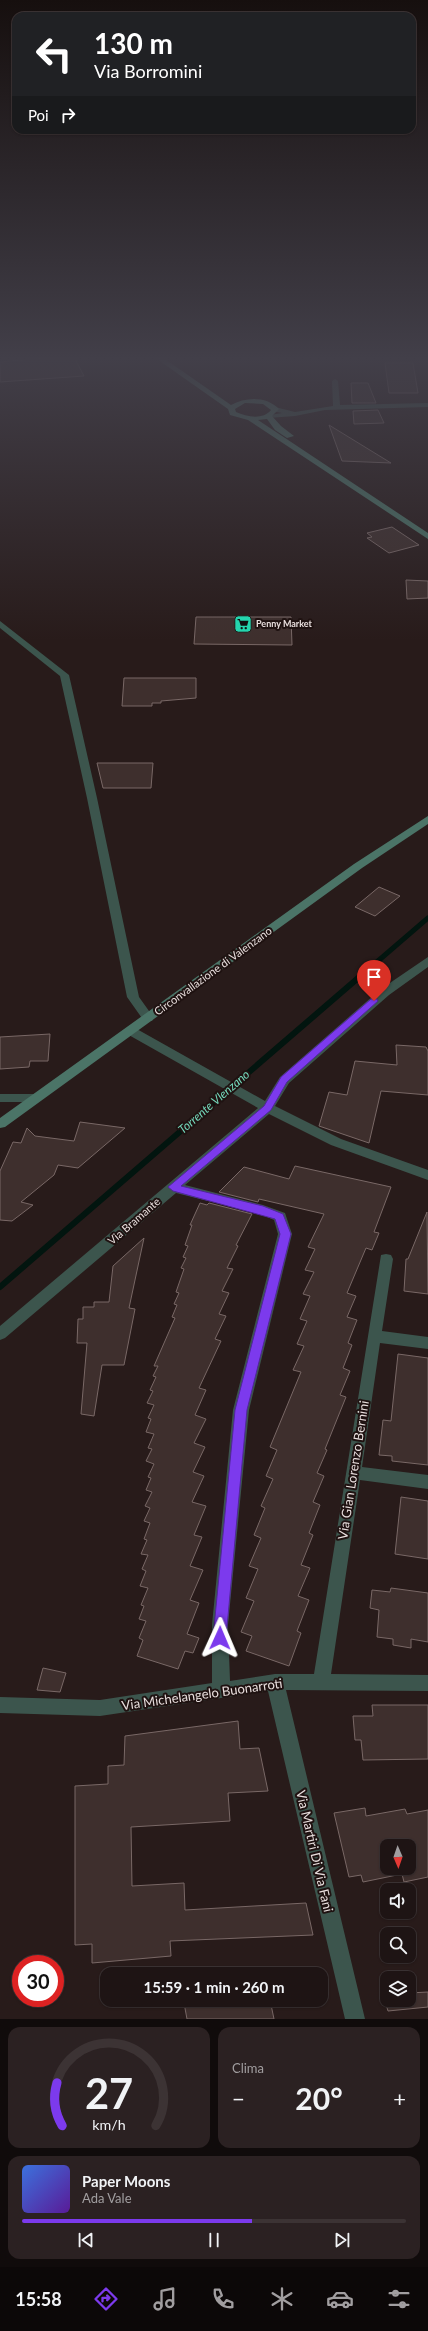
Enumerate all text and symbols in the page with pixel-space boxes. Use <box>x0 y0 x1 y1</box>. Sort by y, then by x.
text: 130 m <box>94 26 173 60</box>
icon: left <box>28 28 80 80</box>
text: Via Borromini <box>94 60 202 82</box>
icon: right <box>57 104 79 126</box>
text: Poi <box>28 106 49 124</box>
supermarket icon: Penny Market <box>233 614 253 634</box>
place label: Penny Market <box>256 618 313 629</box>
street label: Circonvallazione di Valenzano <box>151 924 274 1018</box>
pin <box>357 960 391 1001</box>
icon: arrive <box>363 966 385 988</box>
water label: Torrente Vlenzano <box>175 1067 252 1137</box>
street label: Via Bramante <box>105 1194 163 1247</box>
street label: Via Gian Lorenzo Bernini <box>334 1399 372 1541</box>
position arrow <box>199 1617 241 1659</box>
street label: Via Michelangelo Buonarroti <box>121 1675 283 1713</box>
street label: Via Martiri Di Via Fani <box>293 1788 337 1914</box>
north arrow <box>380 1839 416 1875</box>
map controls <box>380 1839 416 2007</box>
button: sound <box>380 1883 416 1919</box>
button: search <box>380 1927 416 1963</box>
speed limit sign: 30 <box>12 1955 64 2007</box>
button: layers <box>380 1971 416 2007</box>
text: 15:59 · 1 min · 260 m <box>144 1978 284 1996</box>
text: Clima <box>232 2060 264 2076</box>
text: 27 <box>85 2067 133 2117</box>
text: 20° <box>295 2080 343 2116</box>
text: − <box>232 2085 245 2112</box>
text: + <box>393 2085 406 2112</box>
text: km/h <box>92 2115 126 2132</box>
text: Paper Moons <box>82 2172 170 2190</box>
text: Ada Vale <box>82 2190 132 2206</box>
icon: previous <box>75 2229 97 2251</box>
icon: pause <box>203 2229 225 2251</box>
icon: next <box>331 2229 353 2251</box>
icon: directions <box>92 2285 120 2313</box>
icon: music <box>151 2285 179 2313</box>
icon: phone <box>209 2285 237 2313</box>
icon: climate <box>268 2285 296 2313</box>
icon: car <box>326 2285 354 2313</box>
icon: filters <box>385 2285 413 2313</box>
text: 15:58 <box>15 2288 62 2310</box>

